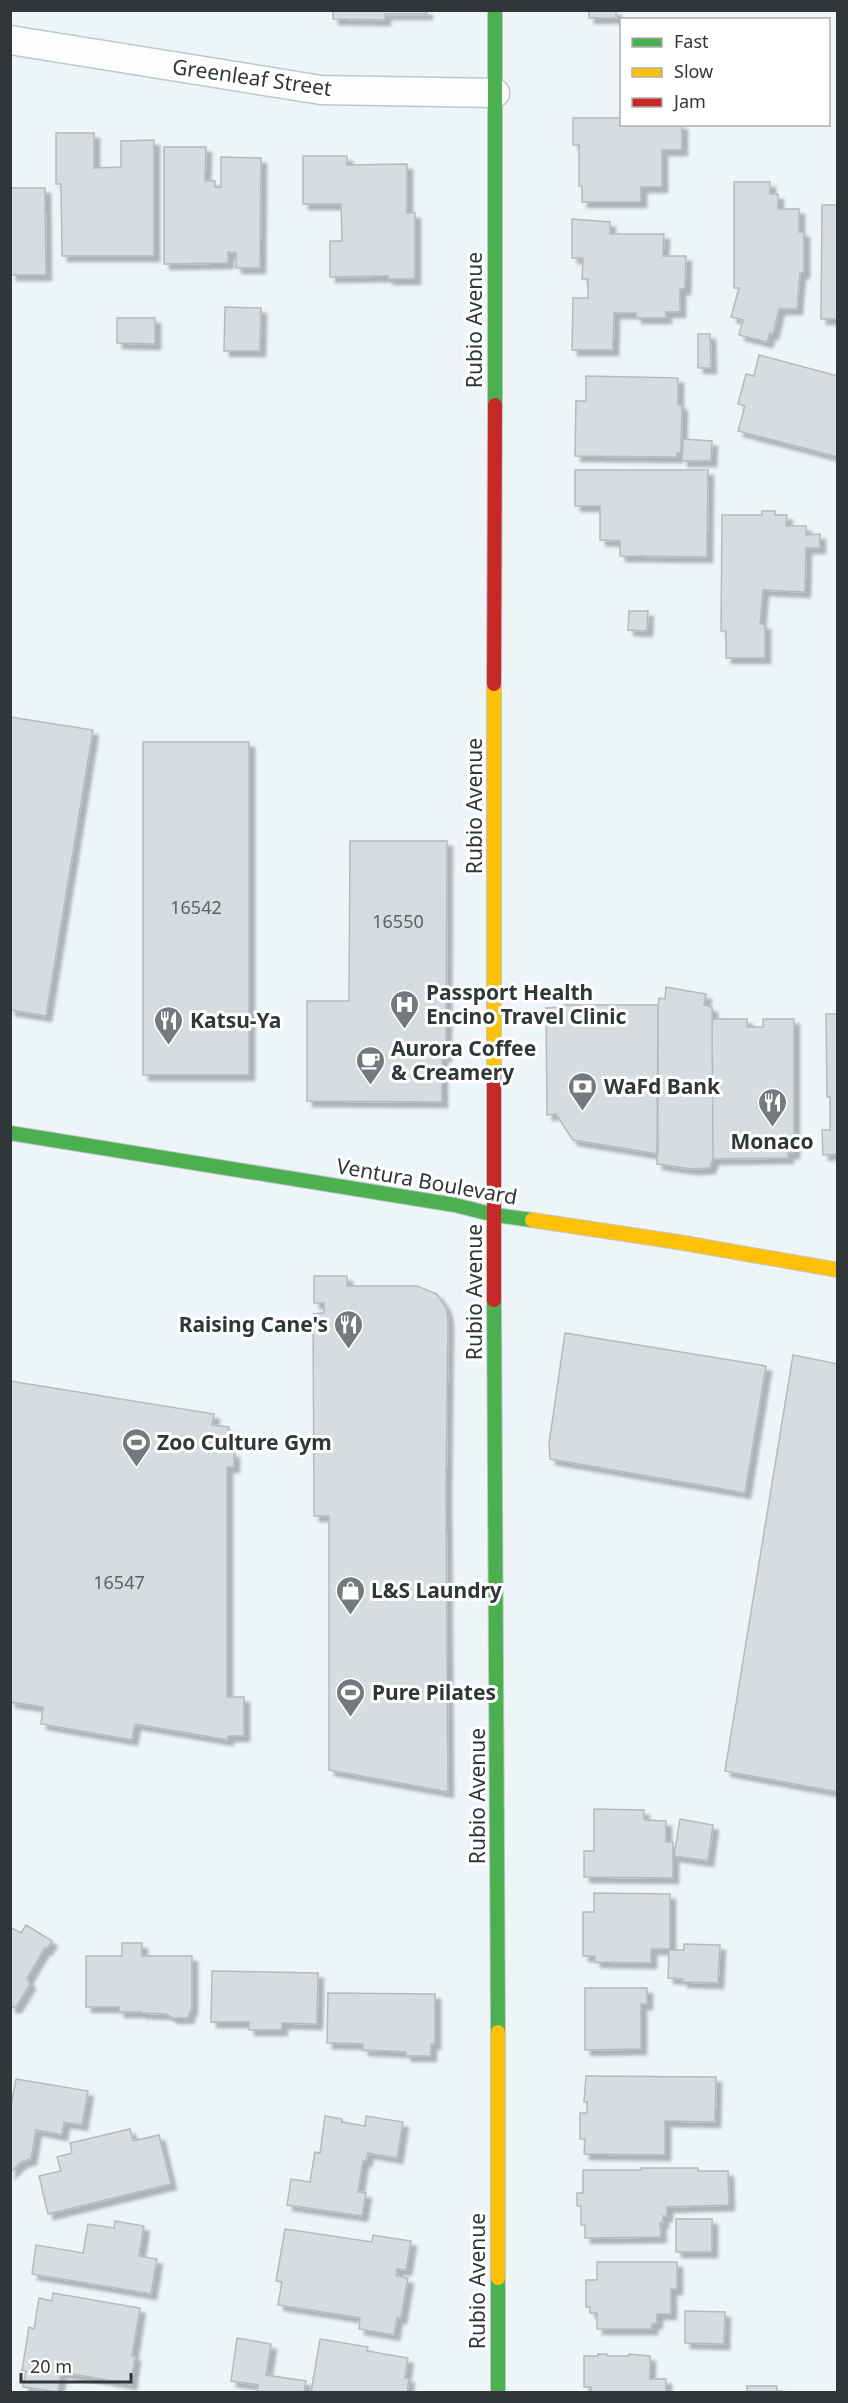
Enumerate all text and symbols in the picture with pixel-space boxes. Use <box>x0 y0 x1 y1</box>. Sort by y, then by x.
legend <box>620 18 830 126</box>
text: Fast <box>674 29 709 53</box>
street label: Greenleaf Street <box>171 52 334 102</box>
text: Slow <box>674 59 713 83</box>
text: Jam <box>672 89 706 113</box>
street label: Rubio Avenue <box>460 252 488 388</box>
street label: Rubio Avenue <box>460 738 488 874</box>
house number: 16542 <box>170 895 222 919</box>
house number: 16550 <box>372 909 424 933</box>
place label: Passport Health Encino Travel Clinic <box>426 978 627 1030</box>
hospital icon: Passport Health Encino Travel Clinic <box>389 988 421 1030</box>
restaurant icon: Katsu-Ya <box>153 1004 185 1046</box>
place label: Katsu-Ya <box>190 1006 281 1034</box>
place label: Aurora Coffee & Creamery <box>391 1034 536 1086</box>
cafe icon: Aurora Coffee & Creamery <box>354 1044 386 1086</box>
bank icon: WaFd Bank <box>567 1070 599 1112</box>
place label: WaFd Bank <box>604 1072 721 1100</box>
restaurant icon: Monaco <box>756 1086 788 1128</box>
place label: Monaco <box>730 1127 814 1155</box>
street label: Ventura Boulevard <box>335 1151 519 1211</box>
street label: Rubio Avenue <box>460 1224 488 1360</box>
restaurant icon: Raising Cane's <box>333 1308 365 1350</box>
place label: Raising Cane's <box>179 1310 328 1338</box>
sports icon: Zoo Culture Gym <box>120 1426 152 1468</box>
place label: Zoo Culture Gym <box>157 1428 332 1456</box>
house number: 16547 <box>93 1570 145 1594</box>
shop icon: L&S Laundry <box>334 1574 366 1616</box>
place label: L&S Laundry <box>371 1576 502 1604</box>
sports icon: Pure Pilates <box>335 1676 367 1718</box>
place label: Pure Pilates <box>372 1678 496 1706</box>
street label: Rubio Avenue <box>463 1728 491 1864</box>
street label: Rubio Avenue <box>463 2213 491 2349</box>
scale bar <box>21 2346 130 2384</box>
text: 20 m <box>30 2354 72 2378</box>

